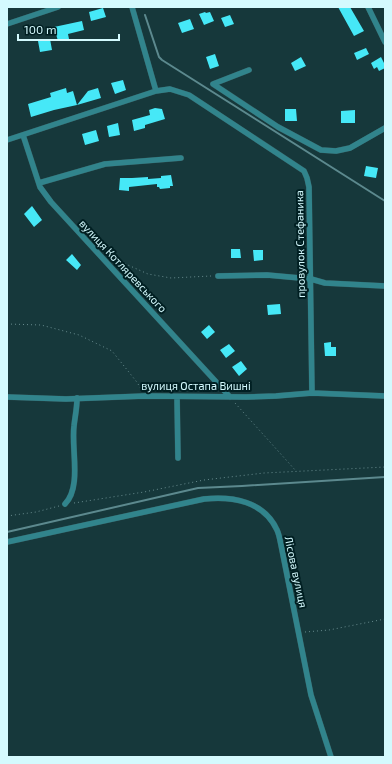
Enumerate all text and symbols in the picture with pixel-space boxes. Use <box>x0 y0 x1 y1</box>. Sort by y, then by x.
scale bar <box>18 16 119 42</box>
text: 100 m <box>24 22 56 36</box>
street label: провулок Стефаника <box>292 190 308 298</box>
street label: вулиця Котляревського <box>76 217 170 315</box>
street label: вулиця Остапа Вишні <box>141 379 251 393</box>
street label: Лісова вулиця <box>282 535 310 609</box>

